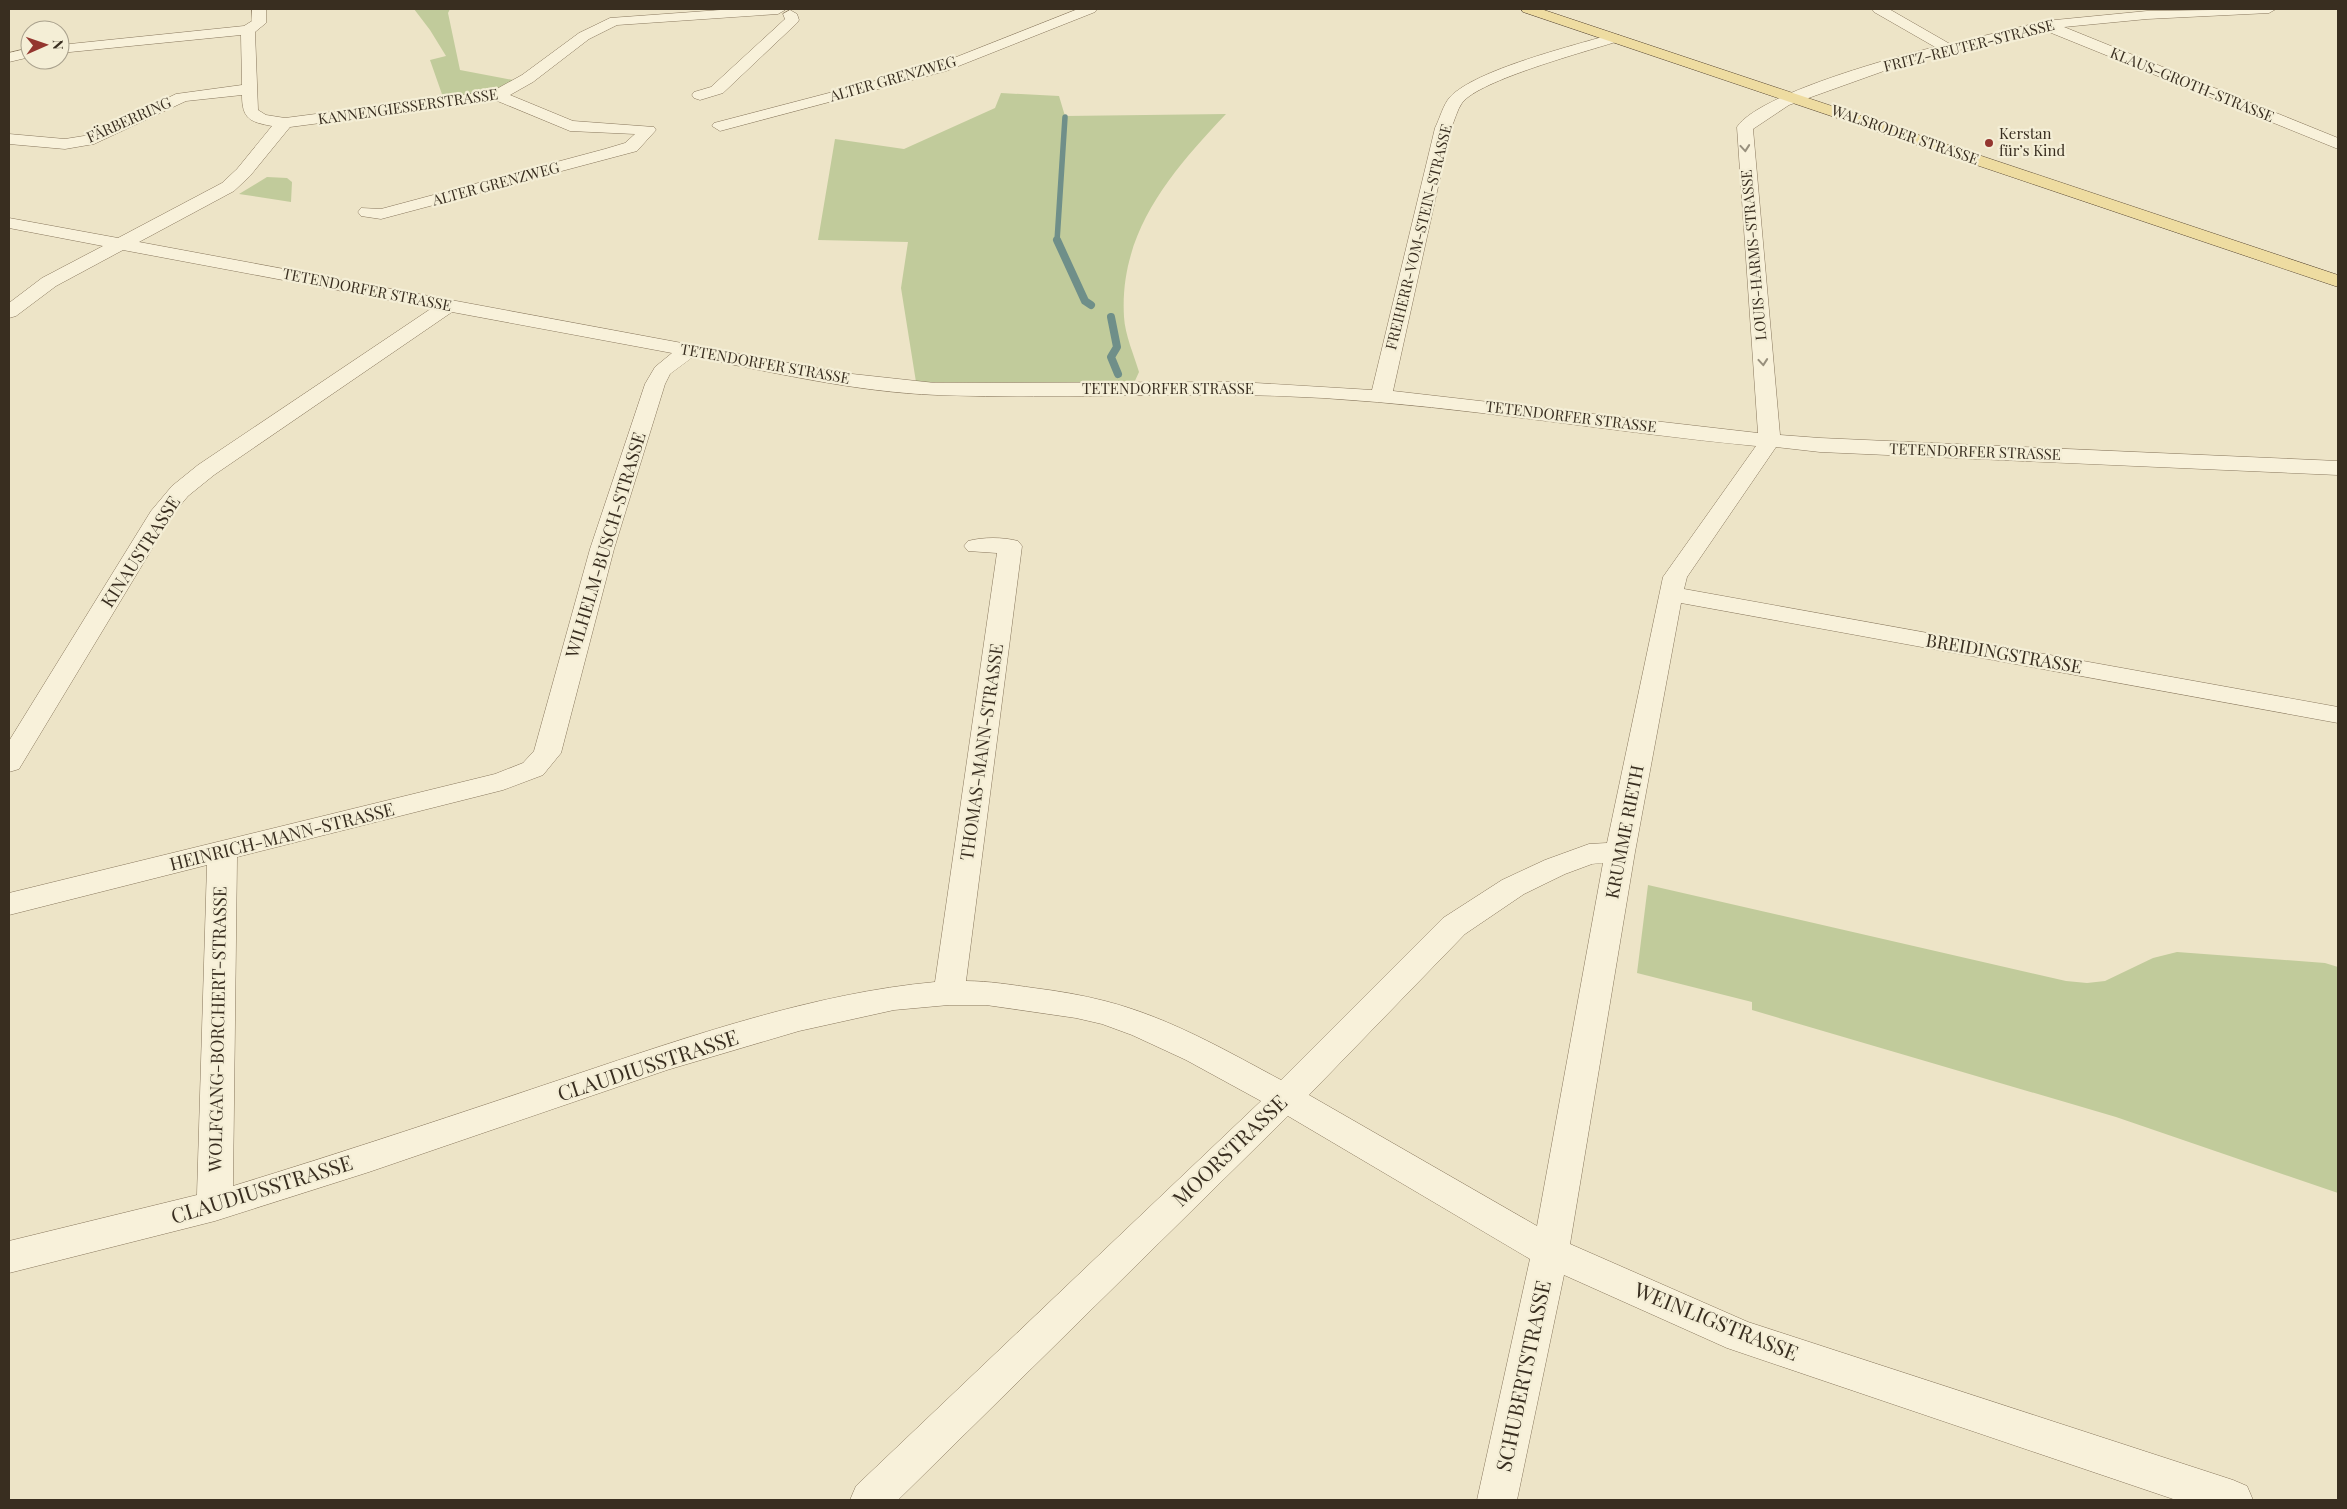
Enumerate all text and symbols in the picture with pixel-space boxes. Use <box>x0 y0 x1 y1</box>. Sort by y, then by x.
street label: FRITZ-REUTER-STRASSE <box>1881 14 2056 76</box>
north arrow <box>20 20 70 70</box>
text: N <box>49 39 68 50</box>
street label: KLAUS-GROTH-STRASSE <box>2107 42 2277 126</box>
street label: ALTER GRENZWEG <box>826 50 959 106</box>
street label: KANNENGIESSERSTRASSE <box>317 83 499 129</box>
street label: FÄRBERRING <box>83 91 174 147</box>
street label: WALSRODER STRASSE <box>1828 99 1982 169</box>
street label: FREIHERR-VOM-STEIN-STRASSE <box>1380 122 1456 352</box>
place label: Kerstan für’s Kind <box>1999 123 2065 160</box>
marker: Kerstan für’s Kind <box>1983 137 1995 149</box>
one-way arrow <box>1739 144 1750 152</box>
street label: ALTER GRENZWEG <box>429 156 562 210</box>
street label: LOUIS-HARMS-STRASSE <box>1736 169 1770 341</box>
street label: TETENDORFER STRASSE <box>281 263 453 315</box>
street label: TETENDORFER STRASSE <box>679 338 852 388</box>
one-way arrow <box>1757 358 1768 366</box>
street label: TETENDORFER STRASSE <box>1082 378 1254 398</box>
street label: TETENDORFER STRASSE <box>1485 396 1658 436</box>
street label: WILHELM-BUSCH-STRASSE <box>559 429 651 661</box>
street label: TETENDORFER STRASSE <box>1889 438 2061 464</box>
street label: KINAUSTRASSE <box>95 491 185 612</box>
street label: BREIDINGSTRASSE <box>1924 627 2084 679</box>
street label: THOMAS-MANN-STRASSE <box>954 642 1008 862</box>
street label: KRUMME RIETH <box>1599 763 1649 901</box>
street label: HEINRICH-MANN-STRASSE <box>167 796 397 876</box>
street label: WOLFGANG-BORCHERT-STRASSE <box>202 886 231 1173</box>
street label: CLAUDIUSSTRASSE <box>553 1022 741 1107</box>
street label: MOORSTRASSE <box>1165 1088 1292 1212</box>
street label: CLAUDIUSSTRASSE <box>167 1147 356 1229</box>
street label: WEINLIGSTRASSE <box>1630 1274 1803 1366</box>
street label: SCHUBERTSTRASSE <box>1488 1277 1556 1474</box>

